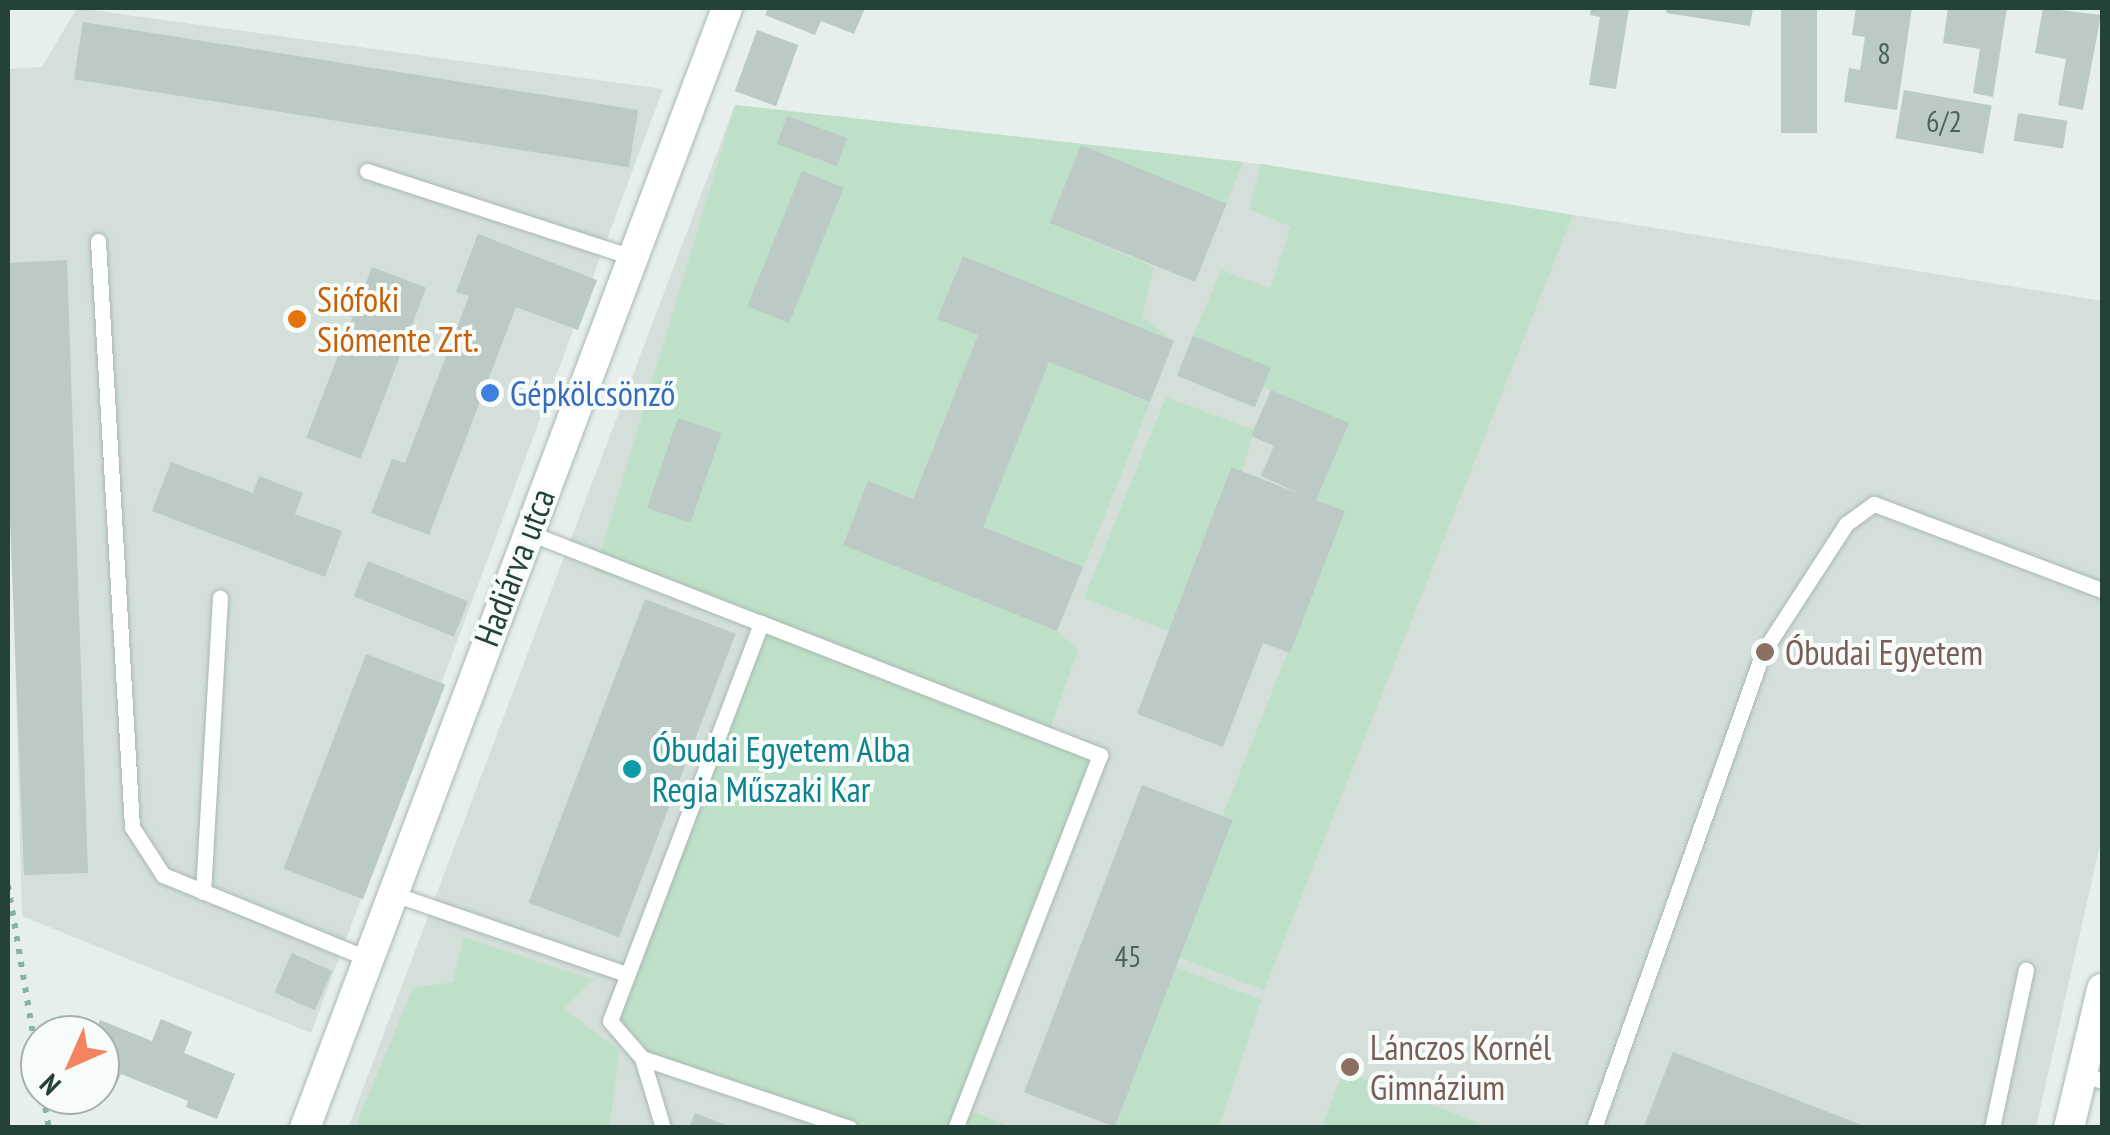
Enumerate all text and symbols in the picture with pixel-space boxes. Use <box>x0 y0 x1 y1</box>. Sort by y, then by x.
house number: 8 <box>1877 35 1891 71</box>
house number: 6/2 <box>1926 103 1962 139</box>
place label: Siófoki Siómente Zrt. <box>317 278 480 360</box>
marker: Siófoki Siómente Zrt. <box>286 308 308 330</box>
place label: Gépkölcsönző <box>510 372 675 414</box>
marker: Gépkölcsönző <box>479 382 501 404</box>
street label: Hadiárva utca <box>465 482 563 652</box>
place label: Óbudai Egyetem <box>1785 631 1983 673</box>
marker: Óbudai Egyetem <box>1754 641 1776 663</box>
place label: Óbudai Egyetem Alba Regia Műszaki Kar <box>652 728 911 810</box>
marker: Óbudai Egyetem Alba Regia Műszaki Kar <box>621 758 643 780</box>
house number: 45 <box>1115 938 1141 974</box>
north arrow <box>20 1015 120 1115</box>
place label: Lánczos Kornél Gimnázium <box>1370 1026 1551 1108</box>
marker: Lánczos Kornél Gimnázium <box>1339 1056 1361 1078</box>
text: N <box>31 1067 68 1104</box>

